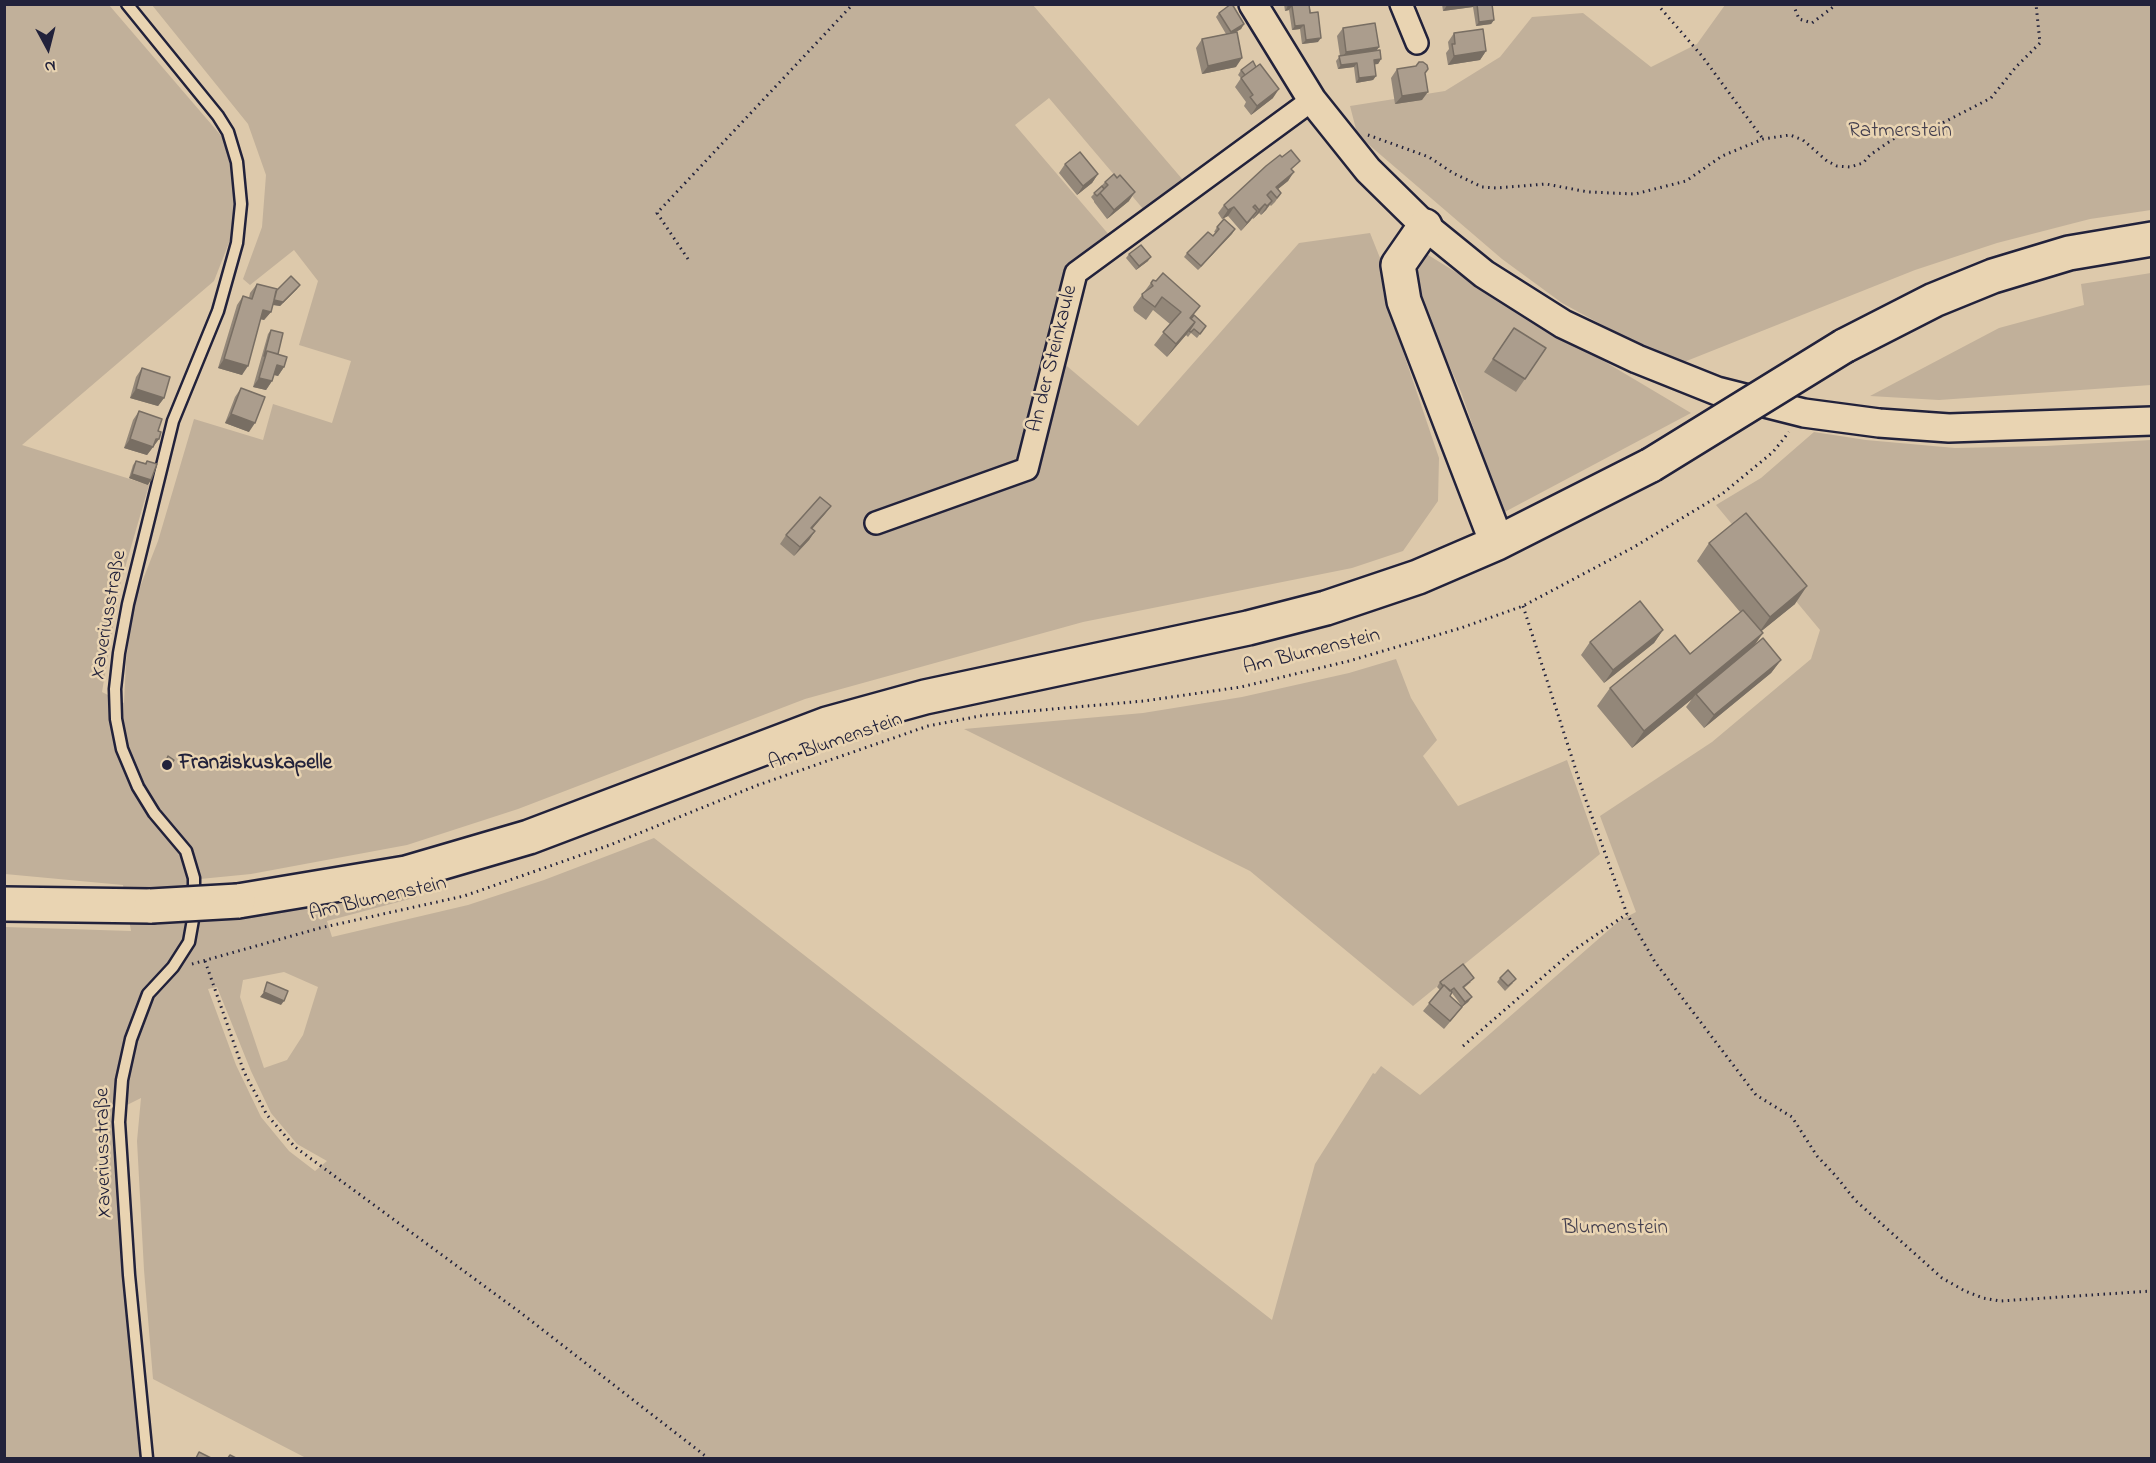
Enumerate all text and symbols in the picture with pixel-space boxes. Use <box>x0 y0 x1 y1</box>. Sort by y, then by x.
north arrow <box>18 18 78 78</box>
text: N <box>43 53 57 78</box>
park label: Ratmerstein <box>1848 120 1952 146</box>
street label: An der Steinkaule <box>1024 283 1084 435</box>
street label: Xaveriusstraße <box>86 549 134 681</box>
street label: Am Blumenstein <box>1241 624 1383 682</box>
street label: Am Blumenstein <box>766 708 906 778</box>
place label: Franziskuskapelle <box>179 752 332 778</box>
marker: Franziskuskapelle <box>160 758 174 772</box>
street label: Am Blumenstein <box>307 872 449 928</box>
street label: Xaveriusstraße <box>91 1088 119 1218</box>
park label: Blumenstein <box>1562 1217 1668 1243</box>

